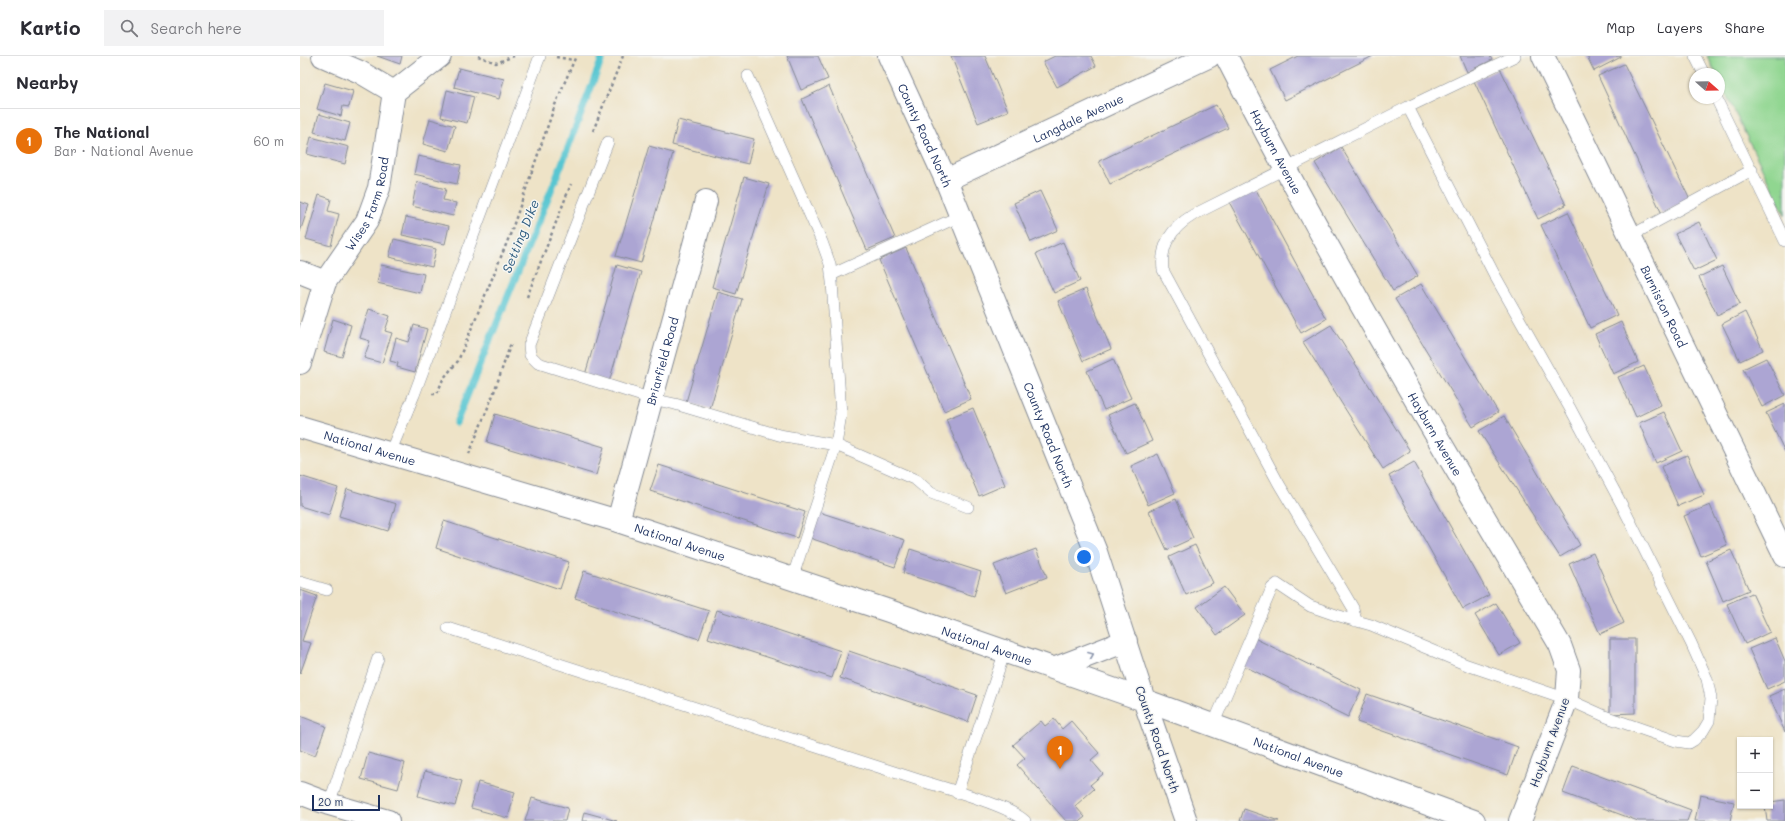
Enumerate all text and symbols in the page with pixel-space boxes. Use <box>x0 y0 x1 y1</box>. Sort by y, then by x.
search box <box>104 10 384 46</box>
text: Kartio <box>20 15 80 40</box>
icon: search <box>118 17 140 39</box>
text: Search here <box>150 18 242 38</box>
text: Map <box>1606 18 1635 37</box>
text: Layers <box>1657 18 1703 37</box>
text: Share <box>1725 18 1765 37</box>
north arrow <box>1689 68 1725 104</box>
text: Nearby <box>16 71 78 93</box>
street label: County Road North <box>895 81 956 189</box>
street label: Langdale Avenue <box>1030 90 1126 146</box>
street label: Hayburn Avenue <box>1247 106 1306 197</box>
text: The National <box>54 122 149 142</box>
text: 1 <box>26 132 32 149</box>
text: 60 m <box>254 132 284 149</box>
text: Bar · National Avenue <box>54 142 194 159</box>
street label: Wises Farm Road <box>341 155 392 254</box>
water label: Setting Dike <box>498 197 542 275</box>
street label: Burniston Road <box>1638 263 1691 350</box>
street label: Briarfield Road <box>642 315 682 407</box>
street label: County Road North <box>1020 380 1077 490</box>
street label: Hayburn Avenue <box>1405 389 1466 479</box>
street label: National Avenue <box>322 427 418 469</box>
street label: National Avenue <box>632 519 728 564</box>
your location <box>1074 547 1094 567</box>
street label: National Avenue <box>940 622 1035 668</box>
one-way arrow <box>1087 651 1094 659</box>
street label: County Road North <box>1132 683 1184 795</box>
street label: Hayburn Avenue <box>1525 695 1573 789</box>
street label: National Avenue <box>1251 733 1346 781</box>
pin: 1 <box>1047 736 1073 769</box>
map controls <box>1737 737 1773 809</box>
button: + <box>1737 737 1773 773</box>
button: − <box>1737 773 1773 809</box>
scale bar <box>312 793 380 812</box>
text: 20 m <box>318 794 343 809</box>

